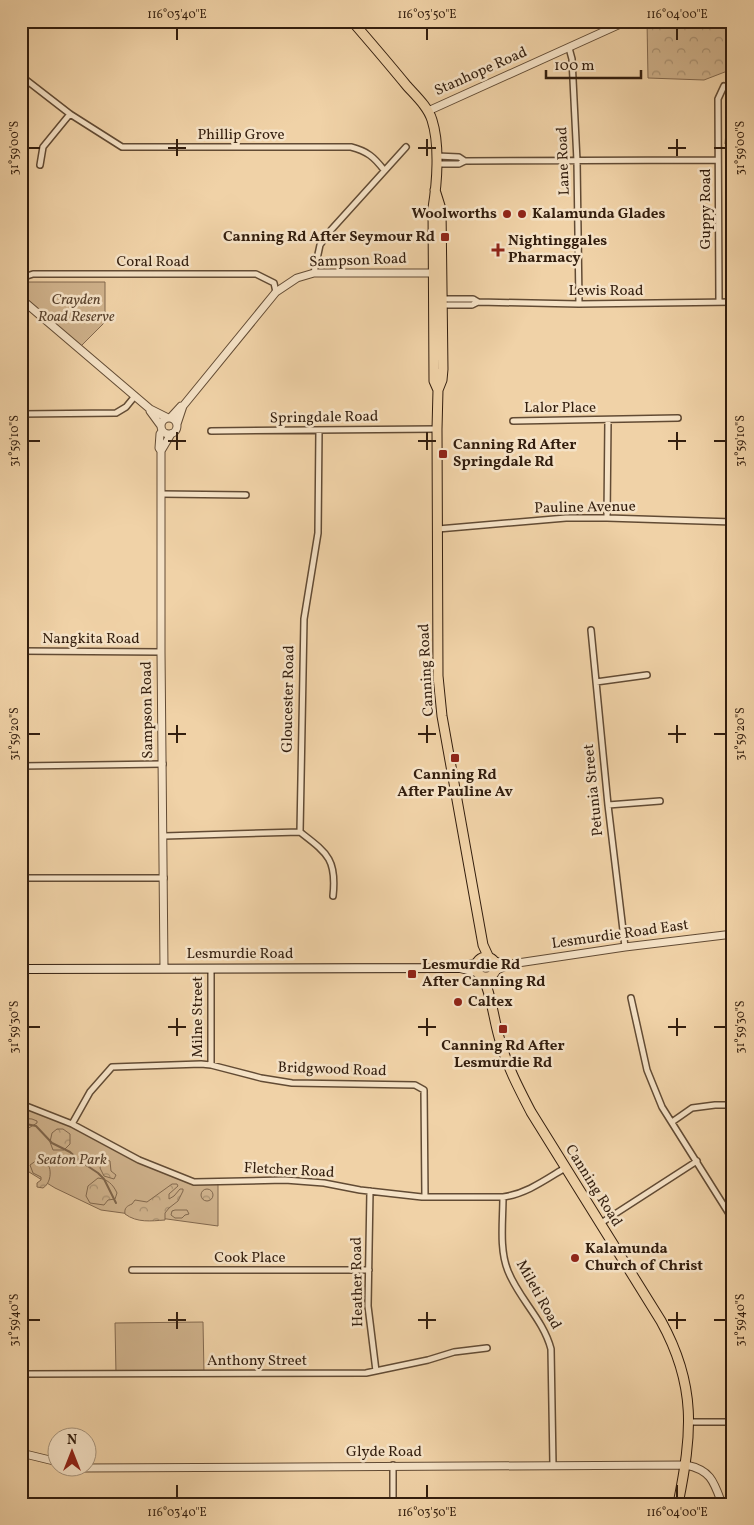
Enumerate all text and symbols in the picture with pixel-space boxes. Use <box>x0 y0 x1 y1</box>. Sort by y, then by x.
text: 116°03'40"E <box>147 7 207 23</box>
text: 116°03'50"E <box>398 7 456 23</box>
text: 116°04'00"E <box>646 7 708 23</box>
street label: Stanhope Road <box>431 42 531 102</box>
scale bar <box>546 48 642 80</box>
text: 100 m <box>554 56 594 77</box>
text: 31°59'00"S <box>7 121 23 175</box>
text: 31°59'00"S <box>733 121 749 175</box>
street label: Phillip Grove <box>197 125 285 146</box>
street label: Lane Road <box>552 126 576 196</box>
street label: Guppy Road <box>696 168 717 250</box>
place label: Woolworths <box>412 204 497 225</box>
place label: Kalamunda Glades <box>532 204 666 225</box>
marker: Woolworths <box>501 208 513 220</box>
marker: Kalamunda Glades <box>516 208 528 220</box>
place label: Canning Rd After Seymour Rd <box>223 227 435 248</box>
marker: Canning Rd After Seymour Rd <box>439 231 451 243</box>
place label: Nightinggales Pharmacy <box>508 231 607 269</box>
marker: Nightinggales Pharmacy <box>492 244 504 256</box>
street label: Sampson Road <box>309 249 407 273</box>
street label: Coral Road <box>117 252 189 273</box>
street label: Lewis Road <box>569 281 643 302</box>
park label: Crayden Road Reserve <box>38 290 115 328</box>
street label: Lalor Place <box>524 398 596 419</box>
street label: Springdale Road <box>269 407 379 429</box>
text: 31°59'10"S <box>7 415 23 467</box>
text: 31°59'10"S <box>733 415 749 467</box>
place label: Canning Rd After Springdale Rd <box>453 435 576 473</box>
marker: Canning Rd After Springdale Rd <box>437 448 449 460</box>
street label: Pauline Avenue <box>534 497 636 519</box>
street label: Canning Road <box>414 623 440 717</box>
street label: Nangkita Road <box>42 629 140 650</box>
street label: Gloucester Road <box>278 645 300 753</box>
street label: Sampson Road <box>137 661 159 759</box>
text: 31°59'20"S <box>7 707 23 761</box>
text: 31°59'20"S <box>733 707 749 761</box>
street label: Petunia Street <box>579 743 609 837</box>
marker: Canning Rd After Pauline Av <box>449 752 461 764</box>
place label: Canning Rd After Pauline Av <box>397 765 513 803</box>
street label: Lesmurdie Road East <box>550 915 690 955</box>
street label: Lesmurdie Road <box>187 944 293 965</box>
place label: Lesmurdie Rd After Canning Rd <box>422 955 545 993</box>
marker: Lesmurdie Rd After Canning Rd <box>406 968 418 980</box>
street label: Milne Street <box>188 976 209 1058</box>
place label: Caltex <box>468 992 513 1013</box>
marker: Caltex <box>452 996 464 1008</box>
text: 31°59'30"S <box>7 1001 23 1053</box>
text: 31°59'30"S <box>733 1001 749 1053</box>
marker: Canning Rd After Lesmurdie Rd <box>497 1023 509 1035</box>
place label: Canning Rd After Lesmurdie Rd <box>441 1036 565 1074</box>
street label: Bridgwood Road <box>277 1058 387 1082</box>
street label: Canning Road <box>559 1141 627 1231</box>
park label: Seaton Park <box>37 1150 107 1171</box>
street label: Fletcher Road <box>243 1158 335 1184</box>
street label: Heather Road <box>347 1237 369 1327</box>
place label: Kalamunda Church of Christ <box>585 1239 703 1277</box>
street label: Cook Place <box>214 1248 286 1269</box>
marker: Kalamunda Church of Christ <box>569 1252 581 1264</box>
street label: Mileti Road <box>510 1256 566 1334</box>
text: 31°59'40"S <box>7 1294 23 1347</box>
text: 31°59'40"S <box>733 1294 749 1347</box>
street label: Anthony Street <box>207 1351 307 1372</box>
north arrow <box>48 1428 98 1478</box>
text: N <box>67 1431 77 1450</box>
street label: Glyde Road <box>346 1442 422 1463</box>
text: 116°03'40"E <box>147 1505 207 1521</box>
text: 116°03'50"E <box>398 1505 456 1521</box>
text: 116°04'00"E <box>646 1505 708 1521</box>

